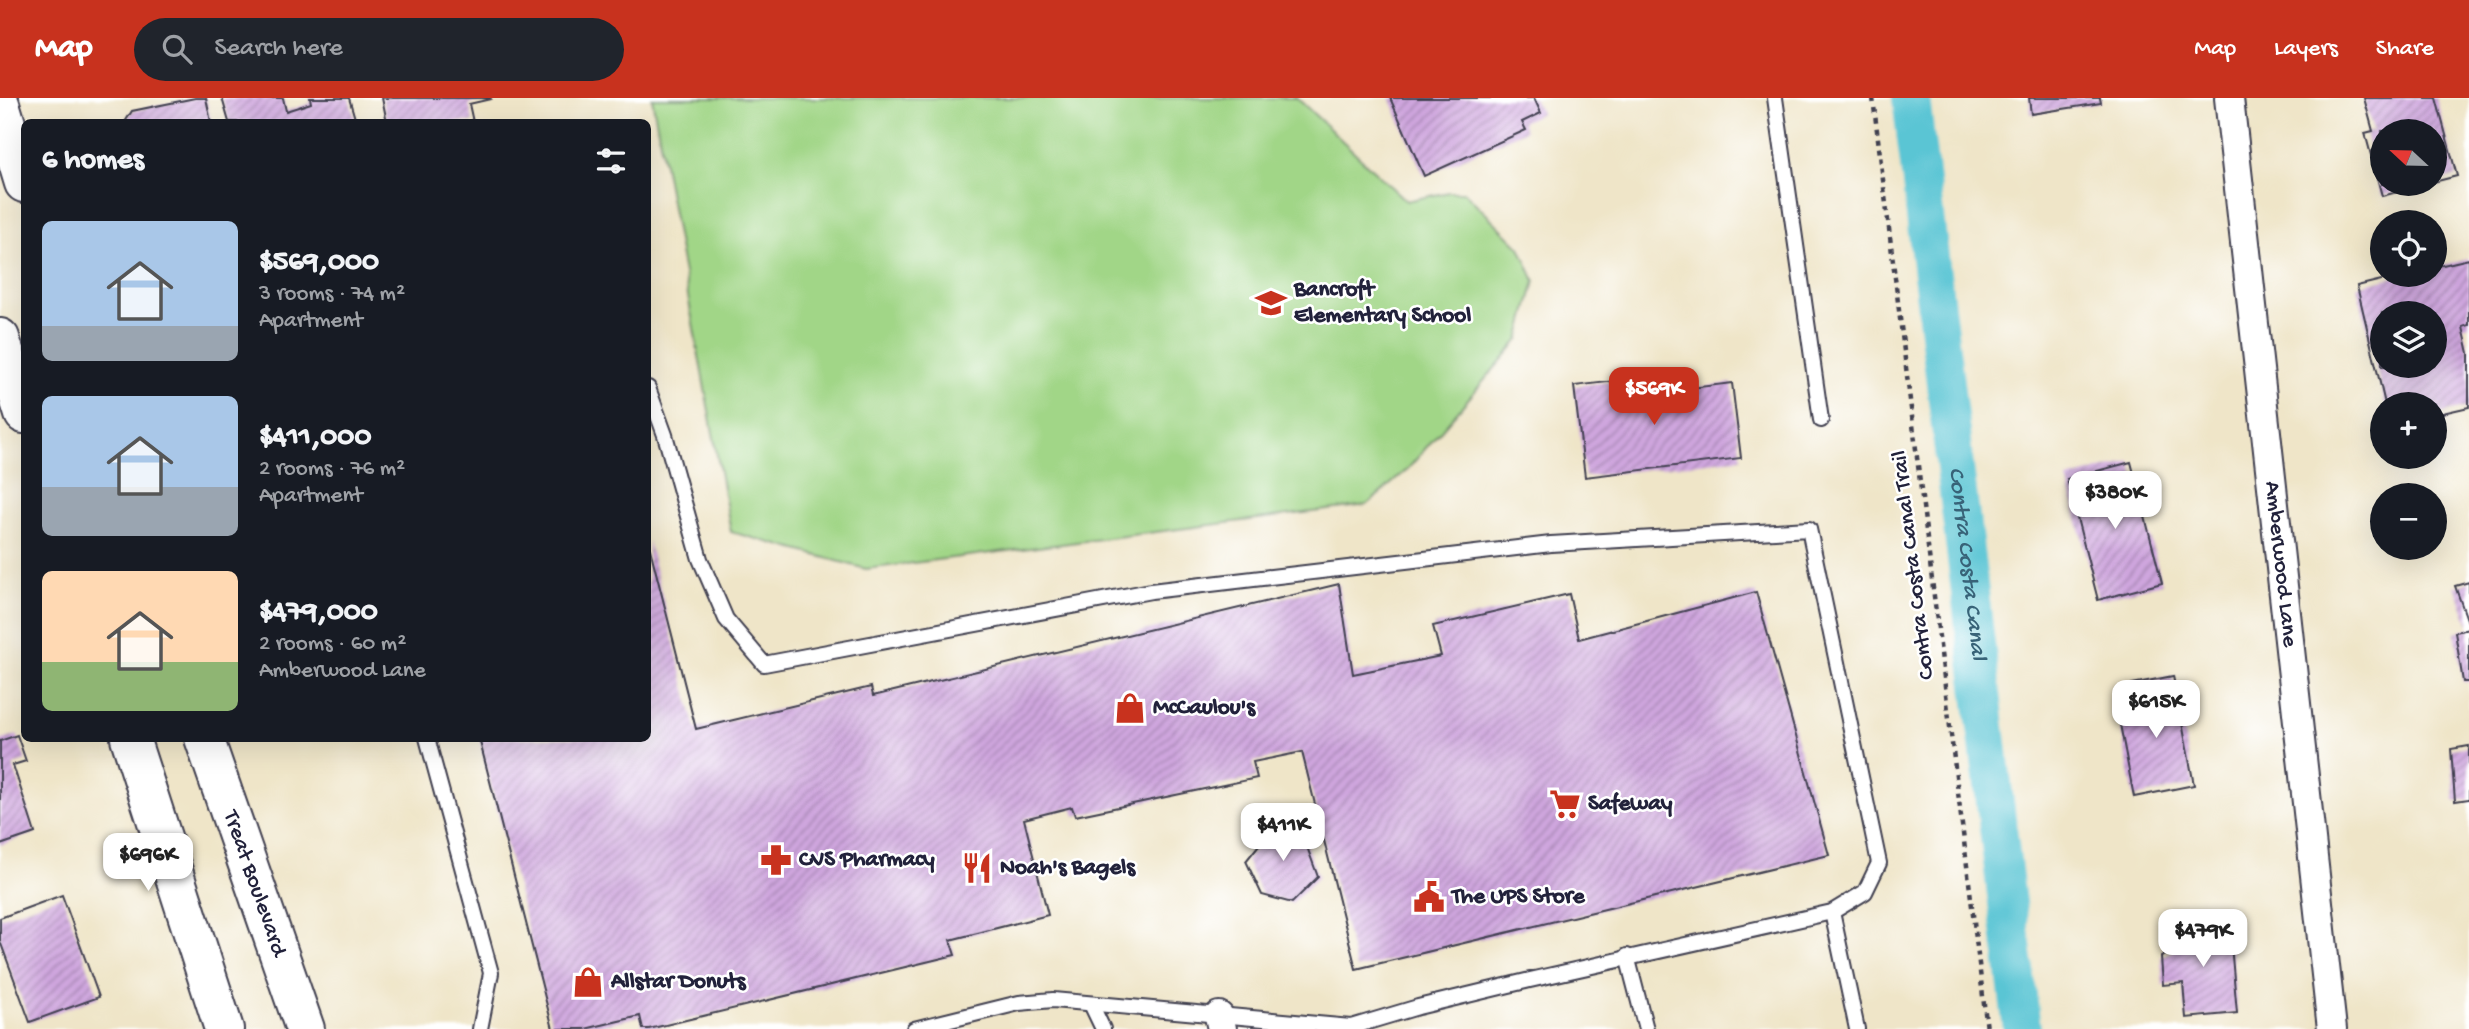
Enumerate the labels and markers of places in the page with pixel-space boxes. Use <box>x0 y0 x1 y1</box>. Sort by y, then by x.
place label: Bancroft Elementary School <box>1293 277 1471 330</box>
school or university icon: Bancroft Elementary School <box>1254 286 1288 320</box>
pin: $569K <box>1605 368 1703 427</box>
pin: $380K <box>2066 472 2164 531</box>
pin: $615K <box>2107 680 2205 740</box>
shop icon: McCaulou's <box>1113 691 1147 725</box>
place label: McCaulou's <box>1153 695 1256 722</box>
supermarket icon: Safeway <box>1548 787 1582 821</box>
place label: Safeway <box>1588 791 1673 818</box>
pin: $411K <box>1234 804 1332 863</box>
pin: $696K <box>99 834 197 893</box>
pharmacy icon: CVS Pharmacy <box>759 843 793 877</box>
place label: CVS Pharmacy <box>799 847 935 874</box>
restaurant icon: Noah's Bagels <box>960 851 994 885</box>
place label: Noah's Bagels <box>1000 855 1136 882</box>
public building icon: The UPS Store <box>1412 880 1446 914</box>
place label: The UPS Store <box>1450 884 1586 911</box>
pin: $479K <box>2154 910 2252 969</box>
shop icon: Allstar Donuts <box>571 965 605 999</box>
place label: Allstar Donuts <box>610 969 747 996</box>

